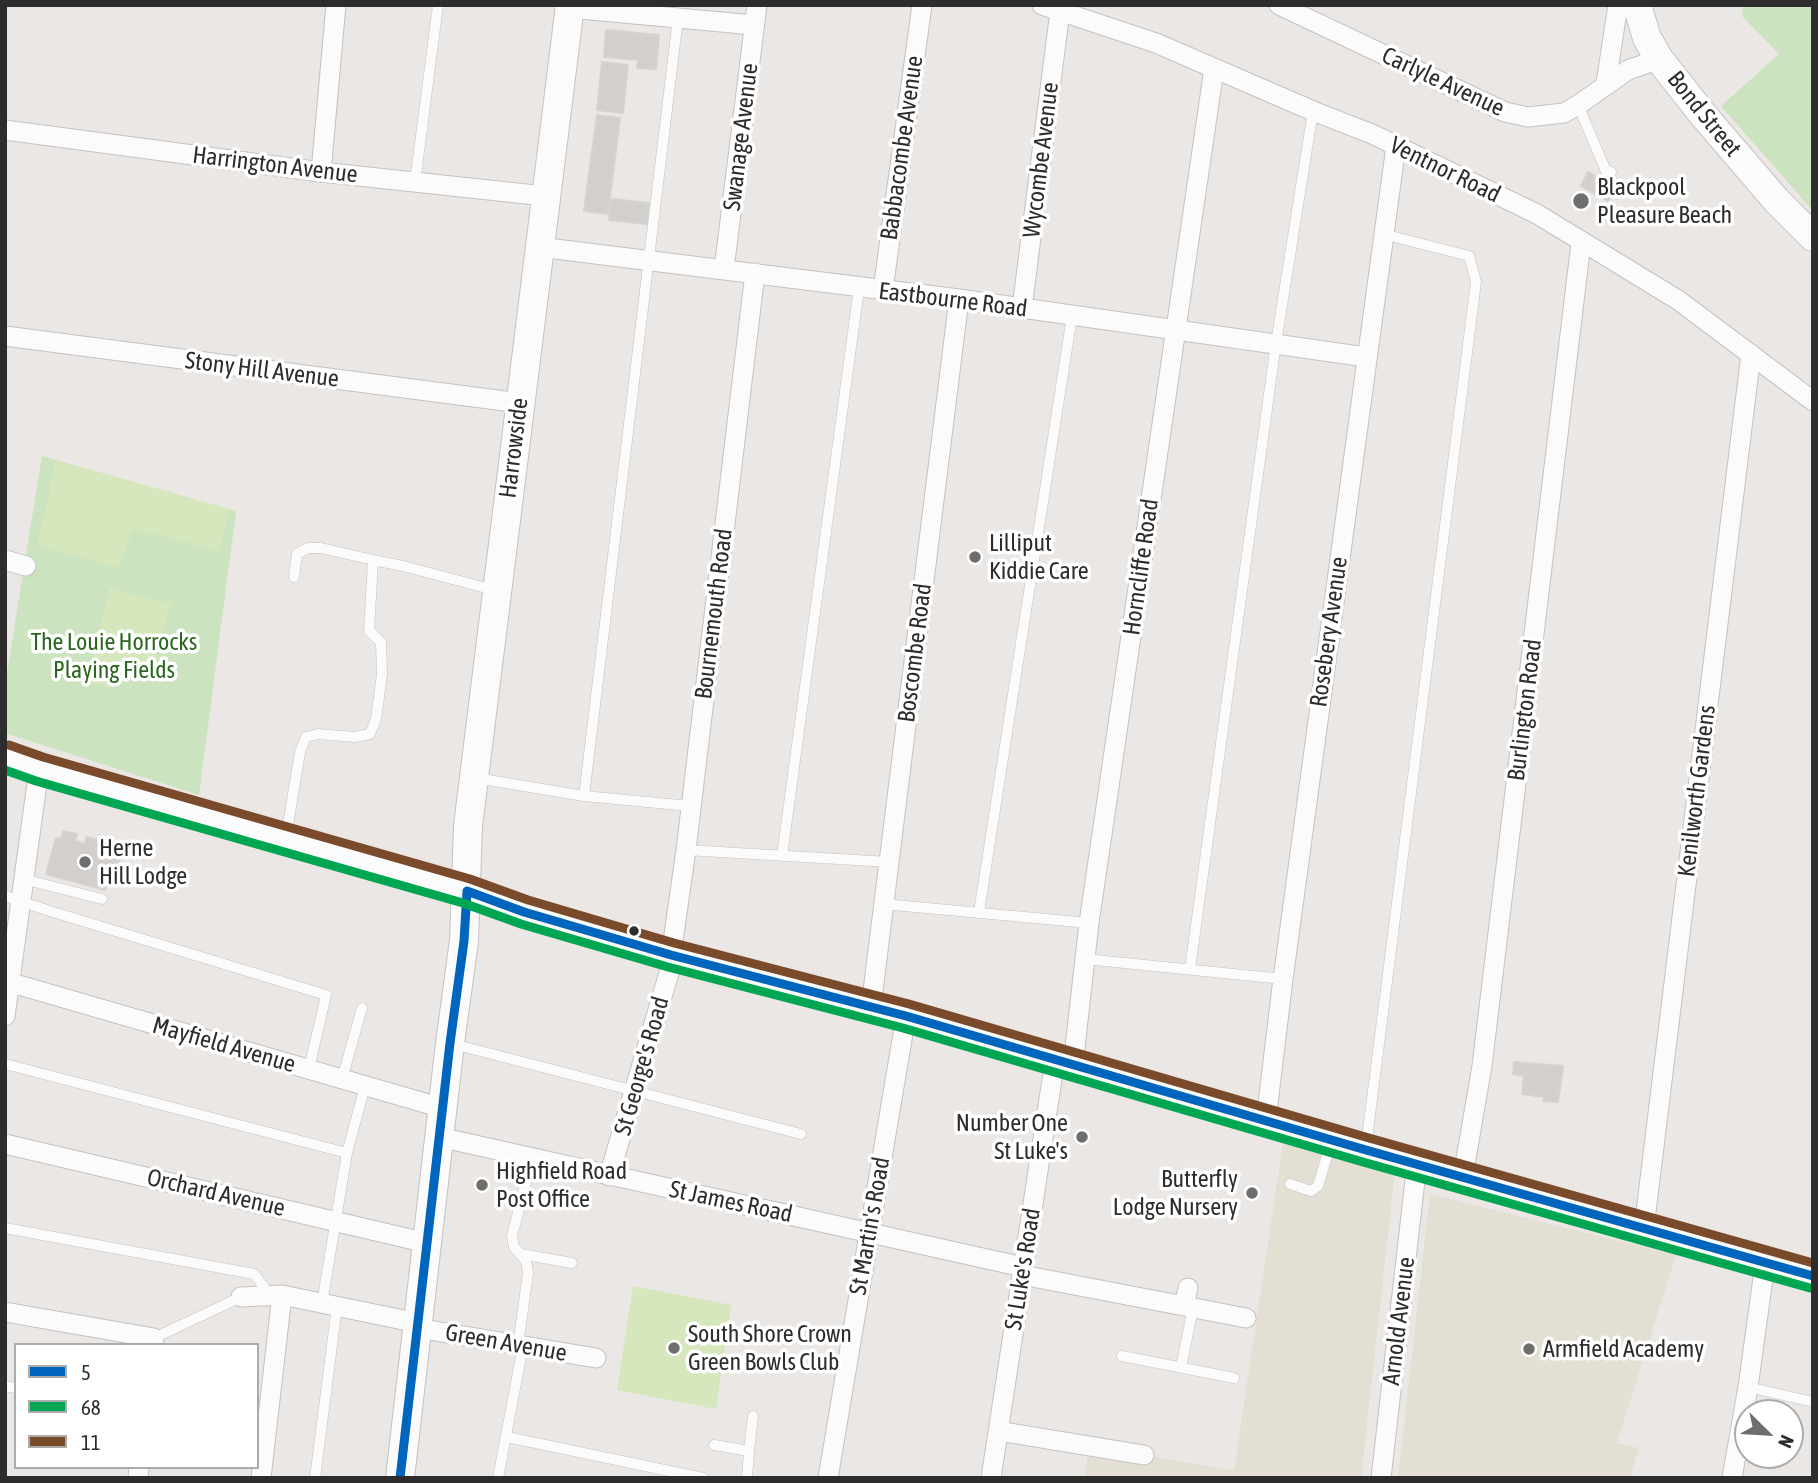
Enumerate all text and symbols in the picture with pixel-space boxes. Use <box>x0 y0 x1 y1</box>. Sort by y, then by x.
street label: Carlyle Avenue <box>1377 41 1509 123</box>
street label: Babbacombe Avenue <box>875 54 929 242</box>
street label: Swanage Avenue <box>718 62 764 212</box>
street label: Bond Street <box>1661 65 1747 163</box>
street label: Wycombe Avenue <box>1017 81 1065 239</box>
street label: Ventnor Road <box>1385 131 1505 209</box>
street label: Harrington Avenue <box>191 141 359 189</box>
place label: Blackpool Pleasure Beach <box>1597 173 1732 229</box>
marker: Blackpool Pleasure Beach <box>1571 191 1591 211</box>
street label: Eastbourne Road <box>877 277 1029 323</box>
street label: Stony Hill Avenue <box>183 346 341 394</box>
street label: Harrowside <box>494 396 534 500</box>
street label: Horncliffe Road <box>1117 497 1165 637</box>
street label: Bournemouth Road <box>689 527 739 701</box>
place label: Lilliput Kiddie Care <box>989 529 1089 585</box>
marker: Lilliput Kiddie Care <box>967 549 983 565</box>
street label: Rosebery Avenue <box>1304 555 1354 709</box>
street label: Boscombe Road <box>892 582 938 724</box>
park label: The Louie Horrocks Playing Fields <box>31 628 197 684</box>
street label: Burlington Road <box>1502 637 1548 783</box>
street label: Kenilworth Gardens <box>1672 703 1722 879</box>
place label: Herne Hill Lodge <box>99 834 187 890</box>
marker: Herne Hill Lodge <box>77 854 93 870</box>
unlabelled marker <box>627 924 641 938</box>
street label: St George's Road <box>608 993 676 1139</box>
street label: Mayfield Avenue <box>149 1011 299 1079</box>
place label: Number One St Luke's <box>956 1109 1068 1165</box>
marker: Number One St Luke's <box>1074 1129 1090 1145</box>
street label: St Martin's Road <box>844 1155 896 1297</box>
place label: Highfield Road Post Office <box>496 1157 627 1213</box>
street label: Orchard Avenue <box>144 1163 288 1223</box>
place label: Butterfly Lodge Nursery <box>1113 1165 1238 1221</box>
street label: St James Road <box>667 1175 795 1229</box>
marker: Highfield Road Post Office <box>474 1177 490 1193</box>
marker: Butterfly Lodge Nursery <box>1244 1185 1260 1201</box>
street label: St Luke's Road <box>999 1206 1047 1332</box>
street label: Arnold Avenue <box>1377 1255 1421 1387</box>
street label: Green Avenue <box>443 1318 569 1368</box>
place label: South Shore Crown Green Bowls Club <box>688 1320 852 1376</box>
place label: Armfield Academy <box>1543 1335 1704 1363</box>
marker: South Shore Crown Green Bowls Club <box>666 1340 682 1356</box>
marker: Armfield Academy <box>1521 1341 1537 1357</box>
legend <box>14 1343 259 1469</box>
text: 5 <box>81 1360 91 1384</box>
text: 68 <box>81 1395 101 1419</box>
north arrow <box>1734 1399 1804 1469</box>
text: 11 <box>81 1430 101 1454</box>
text: N <box>1774 1432 1799 1451</box>

